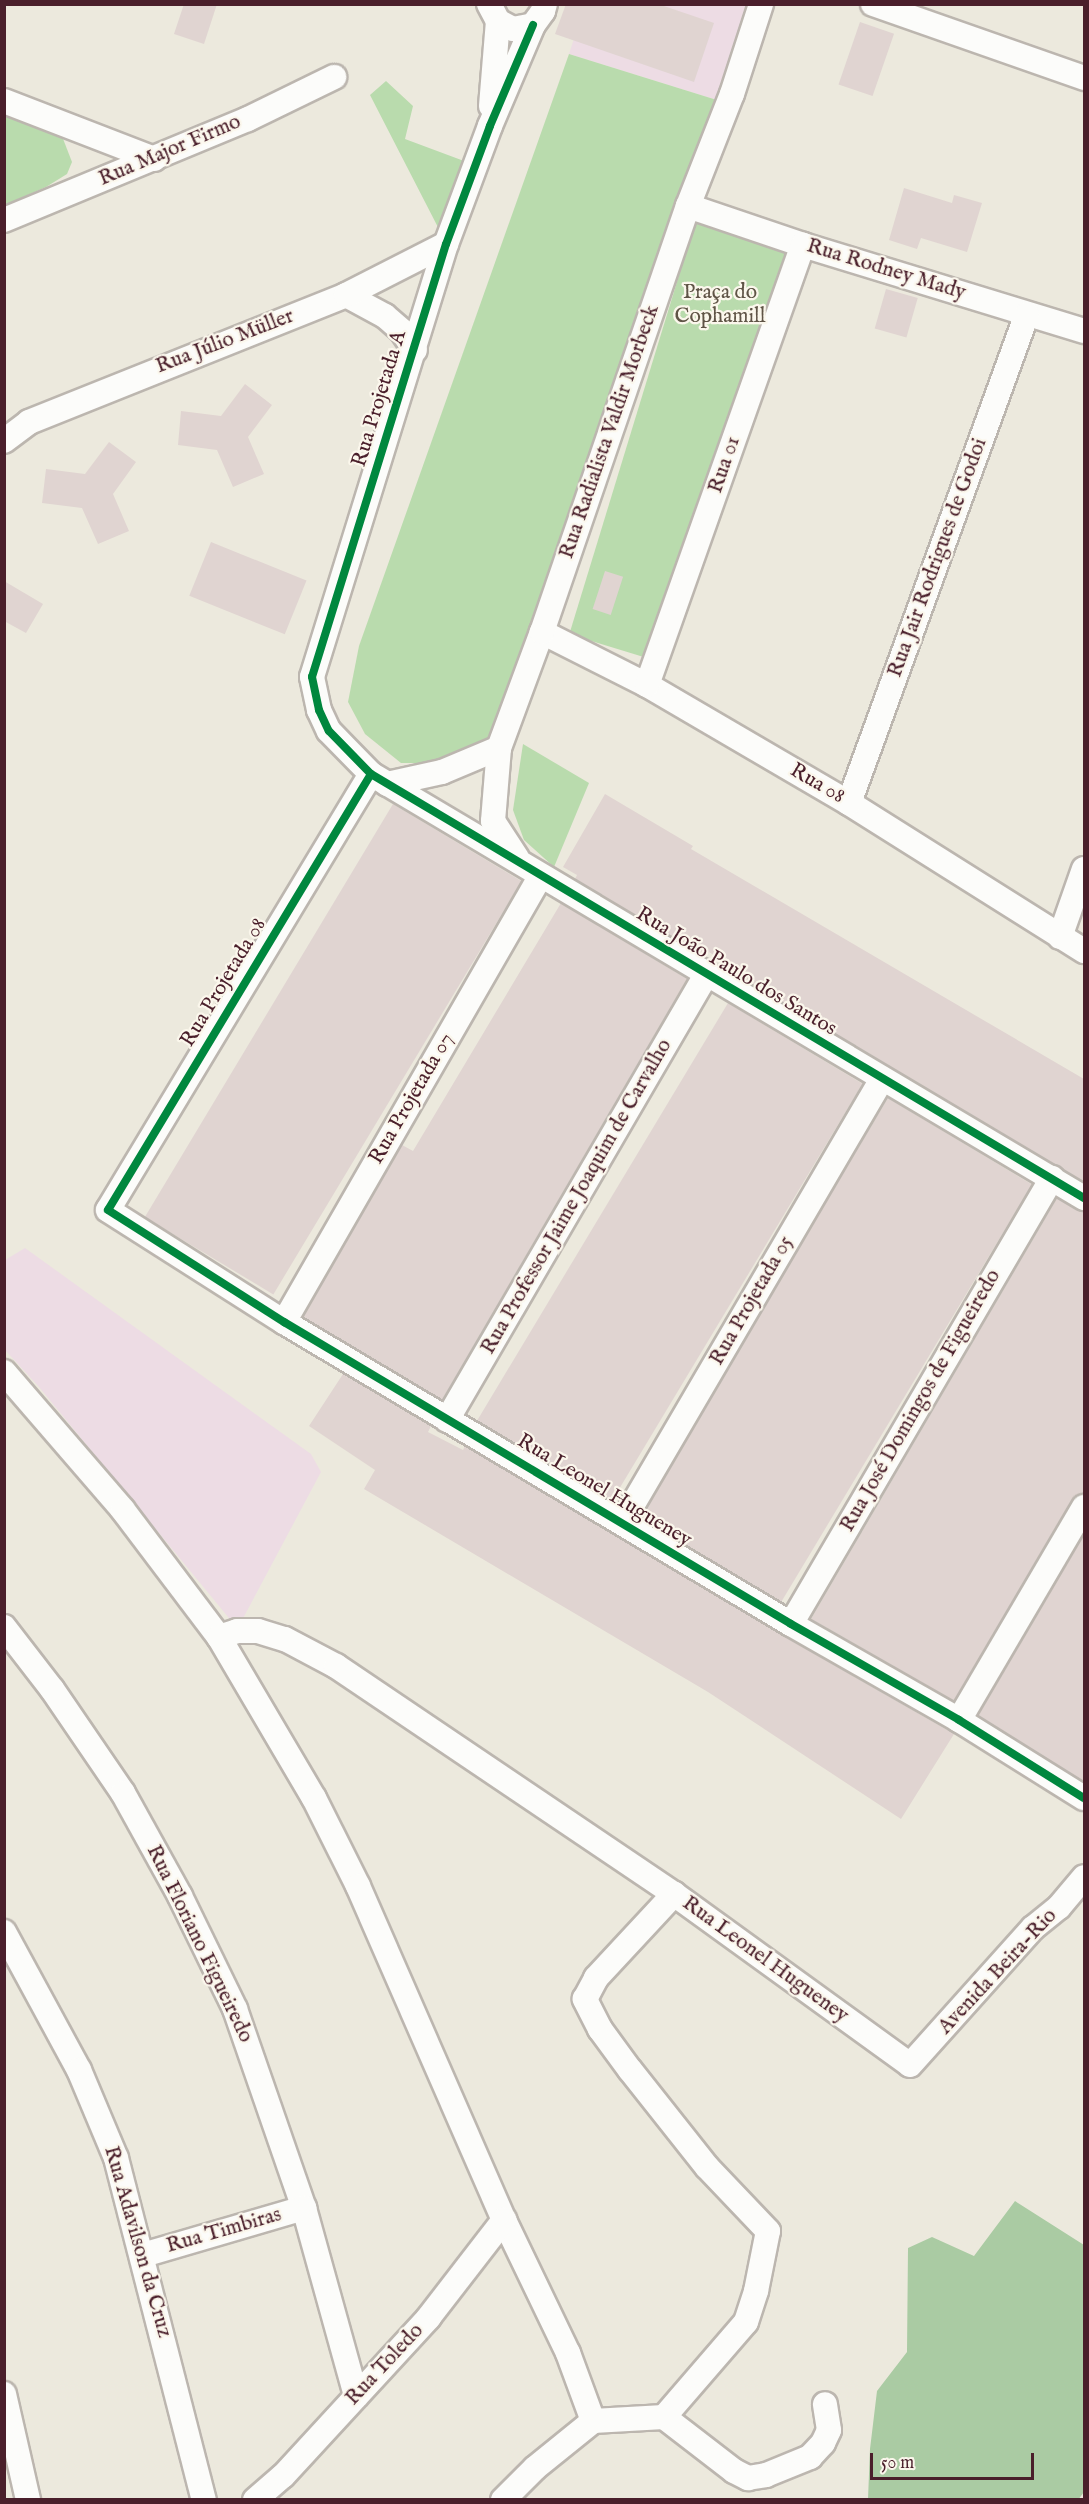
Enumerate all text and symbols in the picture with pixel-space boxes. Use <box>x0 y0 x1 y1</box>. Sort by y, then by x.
street label: Rua Major Firmo <box>95 110 245 192</box>
street label: Rua Rodney Mady <box>804 234 968 306</box>
park label: Praça do Cophamill <box>674 280 766 330</box>
street label: Rua Radialista Valdir Morbeck <box>555 302 665 562</box>
street label: Rua Júlio Müller <box>153 304 297 380</box>
street label: Rua Projetada A <box>347 328 413 470</box>
street label: Rua 01 <box>704 433 746 497</box>
street label: Rua Jair Rodrigues de Godoi <box>883 435 993 681</box>
street label: Rua 08 <box>785 758 849 810</box>
street label: Rua João Paulo dos Santos <box>631 902 841 1042</box>
street label: Rua Projetada 08 <box>176 914 272 1052</box>
street label: Rua Projetada 07 <box>364 1029 460 1169</box>
street label: Rua Professor Jaime Joaquim de Carvalho <box>476 1035 678 1359</box>
street label: Rua Projetada 05 <box>705 1232 799 1370</box>
street label: Rua José Domingos de Figueiredo <box>835 1265 1007 1537</box>
street label: Rua Leonel Hugueney <box>512 1429 696 1553</box>
street label: Rua Floriano Figueiredo <box>140 1841 258 2047</box>
street label: Rua Leonel Hugueney <box>677 1891 853 2029</box>
street label: Avenida Beira-Rio <box>933 1904 1063 2040</box>
street label: Rua Adavilson da Cruz <box>98 2143 176 2341</box>
street label: Rua Timbiras <box>164 2203 284 2259</box>
street label: Rua Toledo <box>341 2319 429 2411</box>
scale bar <box>873 2441 1036 2479</box>
text: 50 m <box>881 2452 914 2475</box>

